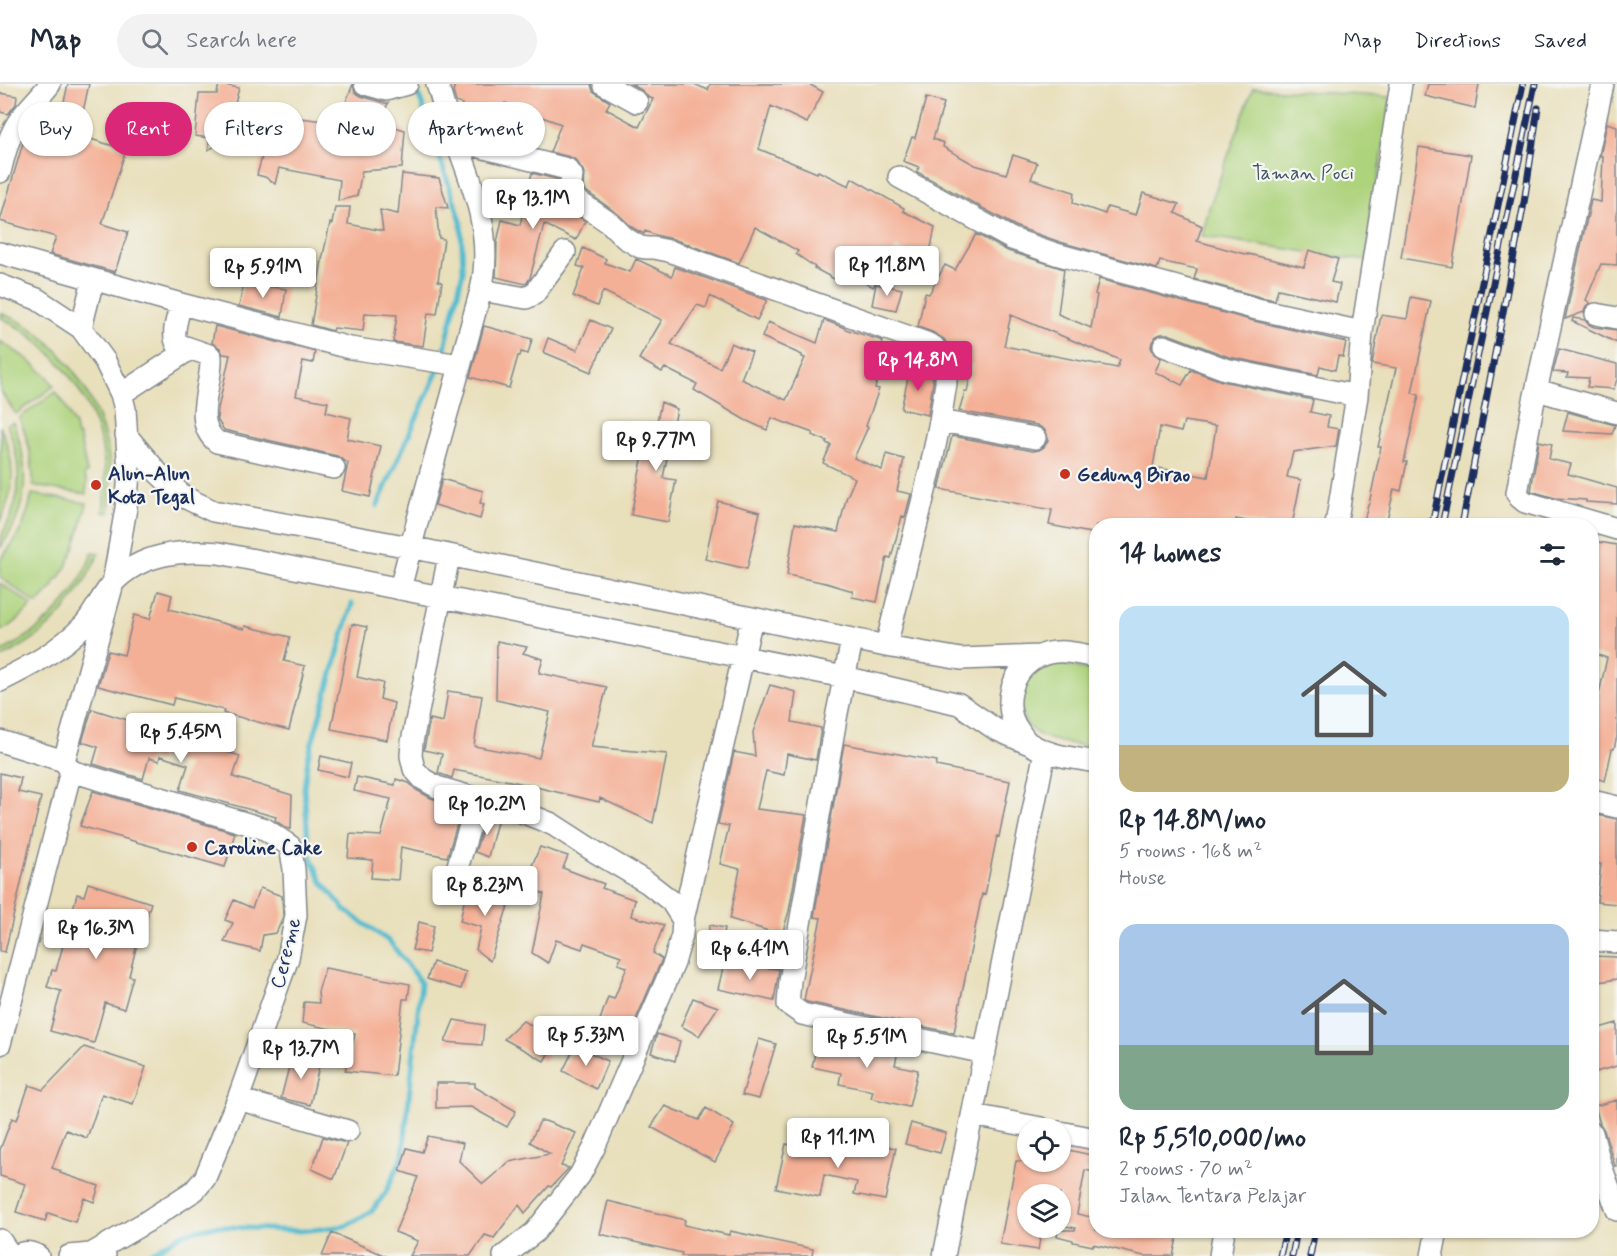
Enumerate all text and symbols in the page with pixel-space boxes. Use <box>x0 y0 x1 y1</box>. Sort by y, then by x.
search box <box>117 14 537 68</box>
text: Map <box>30 23 81 60</box>
icon: search <box>138 25 171 58</box>
text: Search here <box>186 27 297 55</box>
text: Map <box>1343 27 1382 55</box>
text: Directions <box>1415 27 1501 55</box>
text: Saved <box>1534 27 1587 55</box>
chip: Buy <box>18 102 93 156</box>
chip: Rent <box>105 102 192 156</box>
chip: Filters <box>204 102 304 156</box>
chip: New <box>316 102 396 156</box>
chip: Apartment <box>408 102 545 156</box>
park label: Taman Poci <box>1252 160 1354 187</box>
pin: Rp 13.1M <box>471 179 595 230</box>
text: Rp 13.1M <box>496 185 570 212</box>
pin: Rp 11.8M <box>825 246 949 297</box>
pin: Rp 5.91M <box>201 248 325 299</box>
text: Rp 11.8M <box>849 252 925 279</box>
text: Rp 5.91M <box>224 254 302 281</box>
pin: Rp 14.8M <box>856 341 980 392</box>
text: Rp 14.8M <box>878 347 958 374</box>
pin: Rp 9.77M <box>594 421 718 472</box>
text: Rp 9.77M <box>616 427 696 454</box>
place label: Alun-Alun Kota Tegal <box>108 461 195 511</box>
place label: Gedung Birao <box>1077 462 1190 489</box>
marker: Gedung Birao <box>1058 467 1072 481</box>
marker: Alun-Alun Kota Tegal <box>89 478 103 492</box>
text: 14 homes <box>1119 537 1221 571</box>
icon: filters <box>1536 538 1569 571</box>
icon: home <box>1290 645 1398 753</box>
pin: Rp 5.45M <box>119 713 243 764</box>
text: Rp 5.45M <box>140 719 222 746</box>
pin: Rp 10.2M <box>425 785 549 836</box>
text: Rp 10.2M <box>448 791 526 818</box>
text: Rp 14.8M/mo <box>1119 804 1266 838</box>
place label: Caroline Cake <box>204 835 323 862</box>
text: 5 rooms · 168 m² <box>1119 838 1262 865</box>
marker: Caroline Cake <box>185 840 199 854</box>
text: House <box>1119 865 1166 892</box>
pin: Rp 8.23M <box>423 866 547 917</box>
text: Rp 8.23M <box>446 872 524 899</box>
pin: Rp 16.3M <box>34 909 158 960</box>
text: Rp 16.3M <box>58 915 134 942</box>
street label: Cereme <box>265 915 308 992</box>
pin: Rp 6.41M <box>688 930 812 981</box>
text: Rp 6.41M <box>711 936 789 963</box>
icon: home <box>1290 963 1398 1071</box>
pin: Rp 5.33M <box>524 1016 648 1067</box>
pin: Rp 5.51M <box>805 1018 929 1069</box>
text: Rp 5.33M <box>547 1022 625 1049</box>
text: Rp 5.51M <box>827 1024 907 1051</box>
pin: Rp 13.7M <box>239 1029 363 1080</box>
text: Rp 13.7M <box>262 1035 340 1062</box>
pin: Rp 11.1M <box>776 1118 900 1169</box>
map controls <box>1017 1118 1071 1238</box>
button: locate <box>1017 1118 1071 1172</box>
text: Rp 5,510,000/mo <box>1119 1122 1306 1156</box>
text: Rp 11.1M <box>801 1124 875 1151</box>
text: 2 rooms · 70 m² <box>1119 1156 1253 1183</box>
text: Jalan Tentara Pelajar <box>1119 1183 1306 1210</box>
button: layers <box>1017 1184 1071 1238</box>

